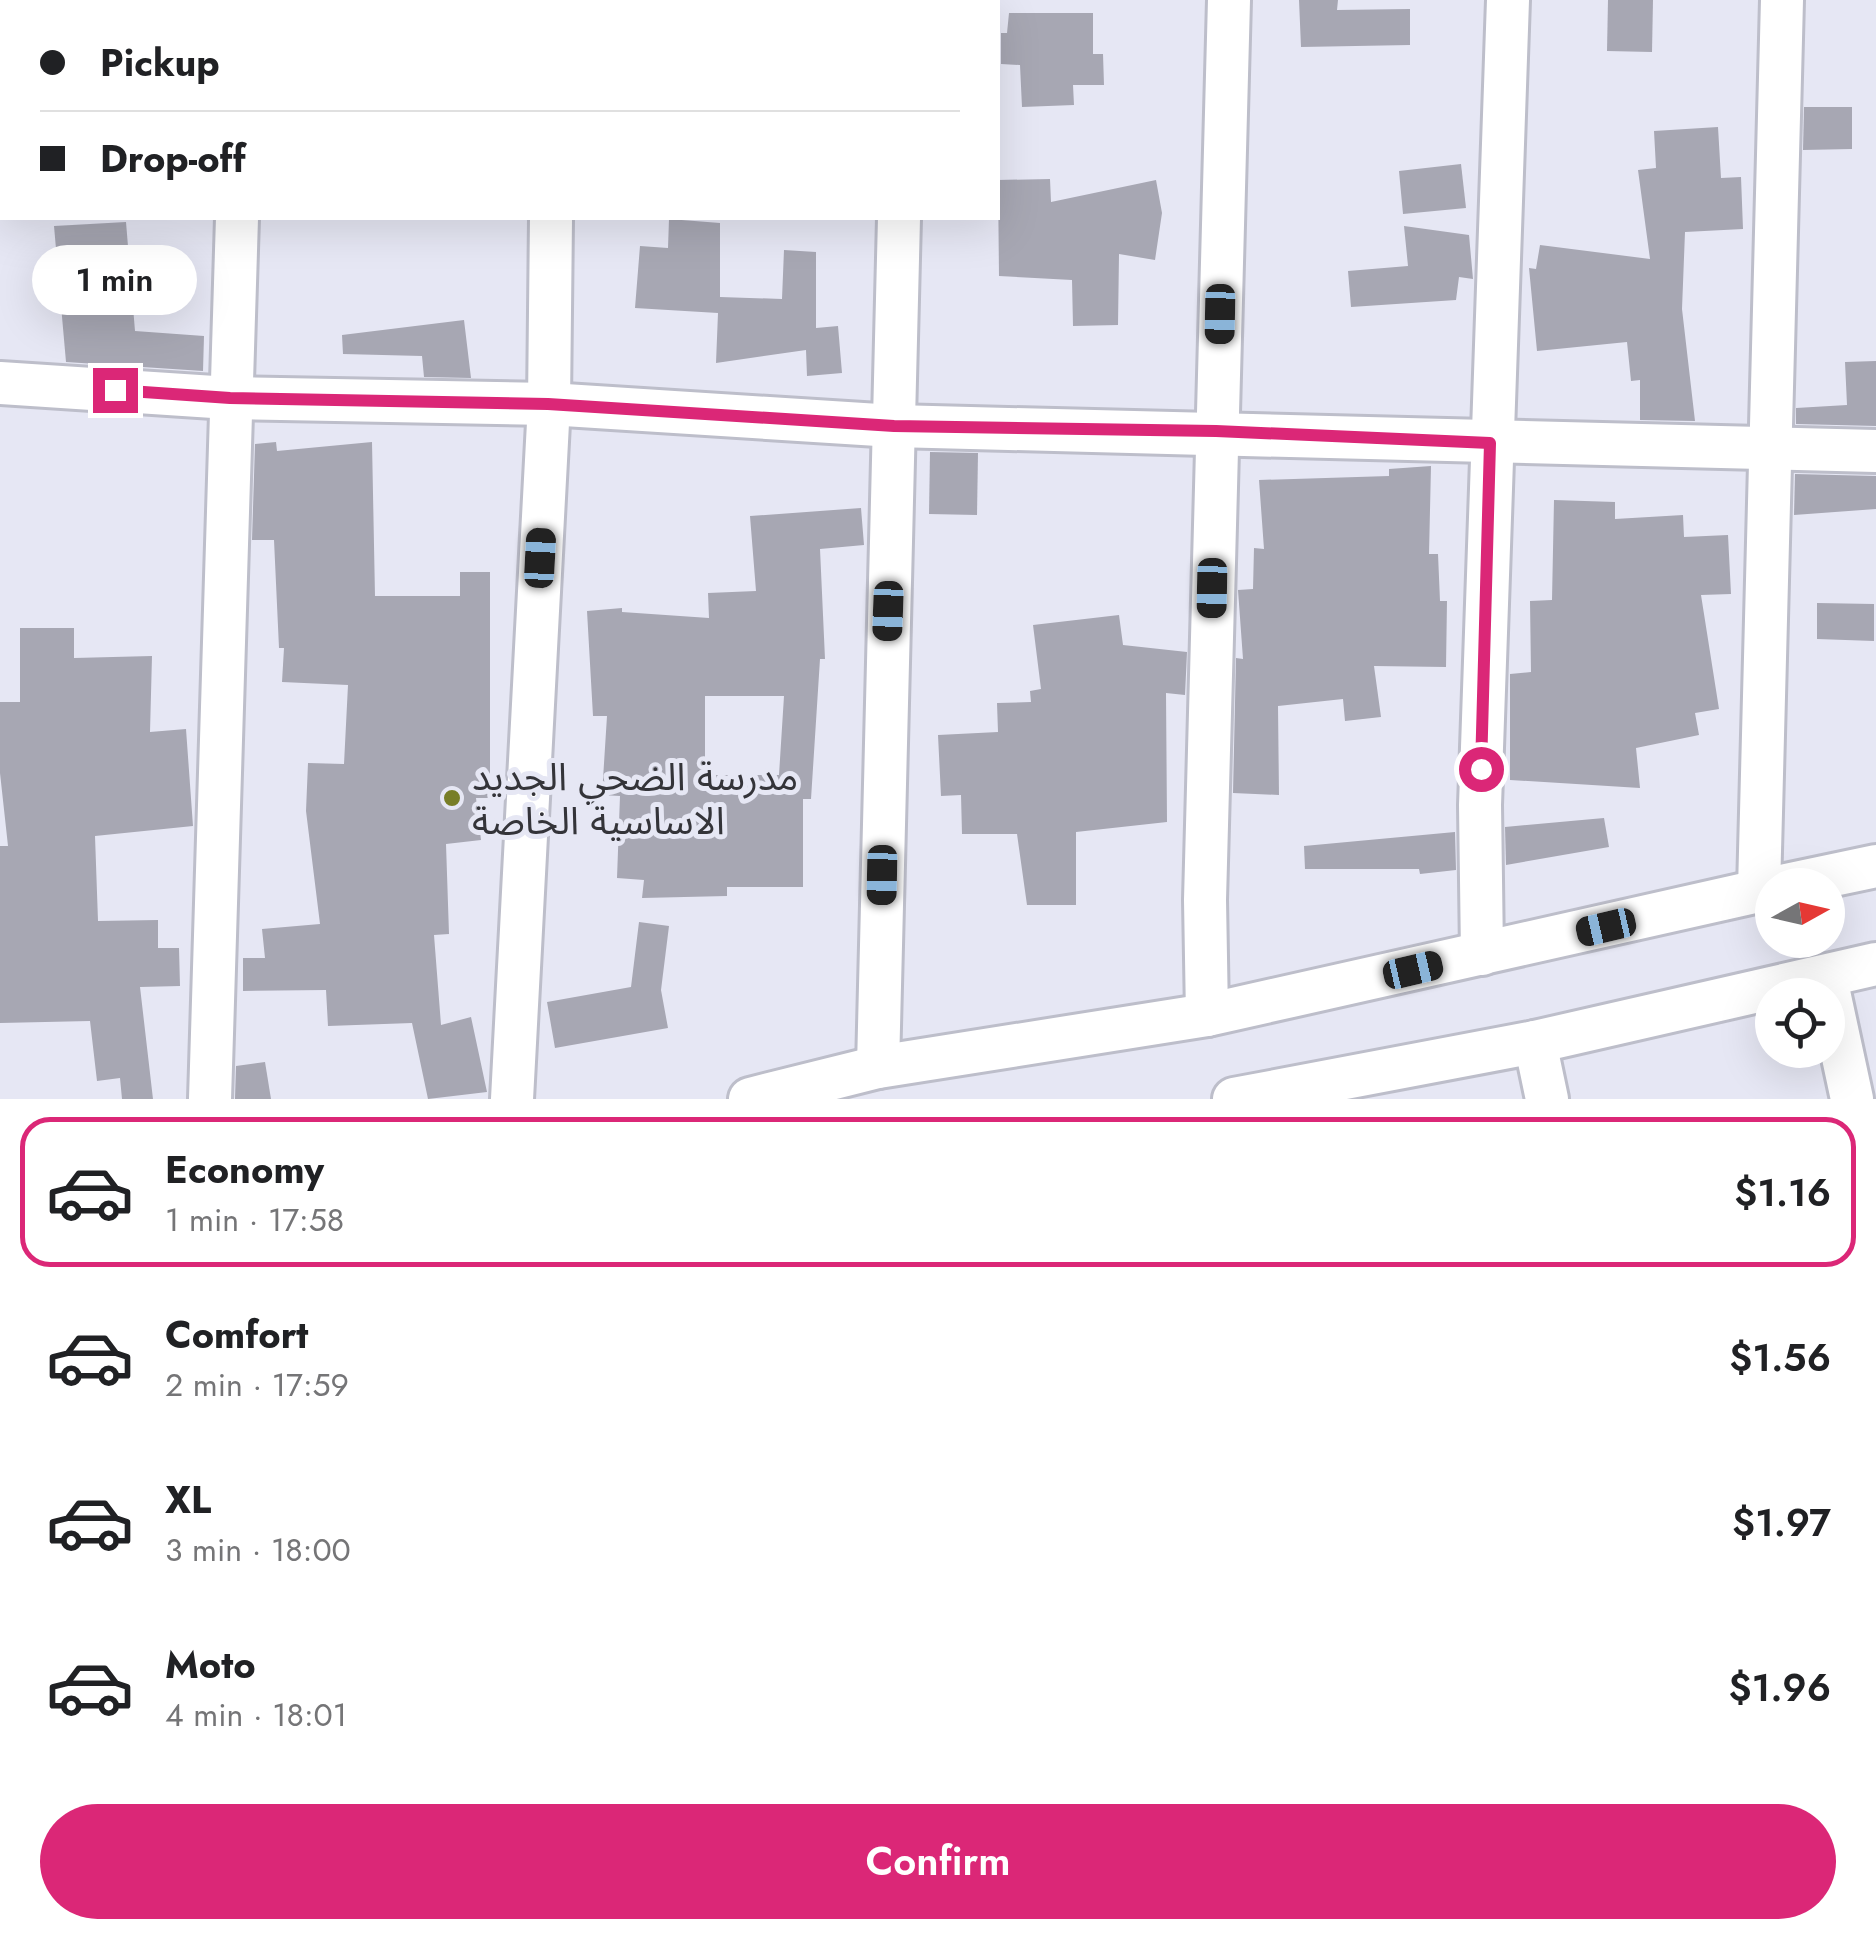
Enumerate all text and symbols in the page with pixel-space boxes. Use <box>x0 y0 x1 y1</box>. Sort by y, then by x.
text: Pickup <box>100 35 220 90</box>
text: Drop-off <box>100 131 246 186</box>
callout: 1 min <box>32 245 198 315</box>
text: 1 min <box>76 257 153 303</box>
car <box>1204 284 1236 344</box>
route end <box>93 368 138 413</box>
car <box>523 527 557 589</box>
car <box>1196 558 1228 618</box>
car <box>872 580 904 642</box>
route start <box>1459 747 1504 792</box>
place label: مدرسة الضحي الجديد الاساسية الخاصة <box>472 749 798 848</box>
marker: مدرسة الضحي الجديد الاساسية الخاصة <box>441 787 463 809</box>
car <box>866 845 898 905</box>
north arrow <box>1755 868 1845 958</box>
map controls <box>1755 868 1845 1068</box>
car <box>1573 906 1639 948</box>
car <box>1380 949 1446 991</box>
button: locate <box>1755 978 1845 1068</box>
text: Economy <box>165 1142 324 1197</box>
icon: car <box>45 1147 135 1237</box>
text: $1.16 <box>1734 1165 1831 1220</box>
text: 1 min · 17:58 <box>165 1197 344 1243</box>
text: Comfort <box>165 1307 308 1362</box>
icon: car <box>45 1312 135 1402</box>
text: $1.56 <box>1729 1330 1831 1385</box>
text: 2 min · 17:59 <box>165 1362 349 1408</box>
text: XL <box>165 1472 211 1527</box>
icon: car <box>45 1477 135 1567</box>
text: $1.97 <box>1732 1495 1831 1550</box>
text: 3 min · 18:00 <box>165 1527 351 1573</box>
text: Moto <box>165 1637 256 1692</box>
icon: car <box>45 1642 135 1732</box>
text: $1.96 <box>1729 1660 1831 1715</box>
text: 4 min · 18:01 <box>165 1692 347 1738</box>
button: Confirm <box>40 1804 1836 1919</box>

